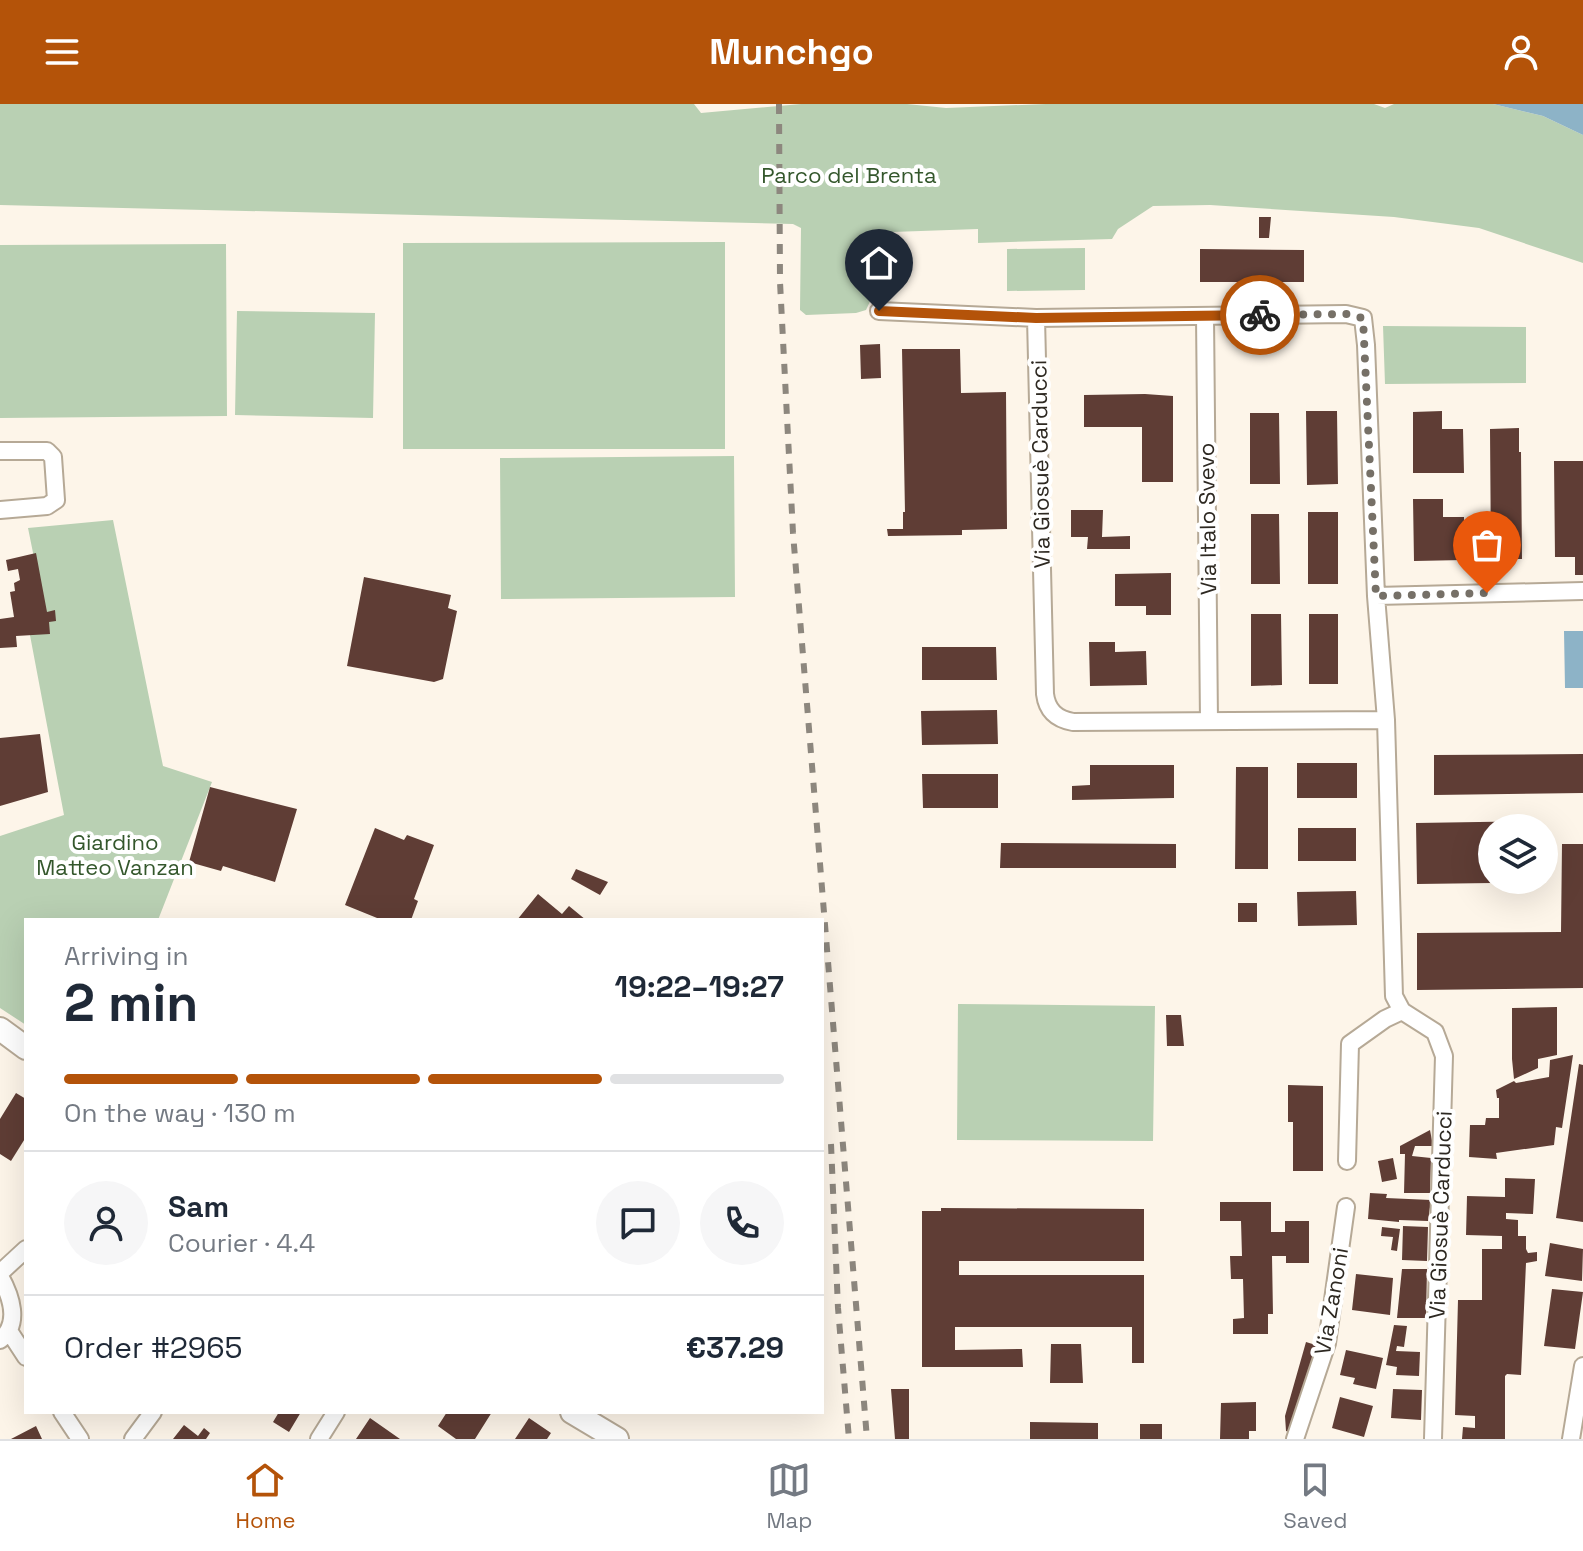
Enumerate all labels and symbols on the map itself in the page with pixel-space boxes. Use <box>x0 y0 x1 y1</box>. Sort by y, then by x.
park label: Parco del Brenta <box>761 161 937 189</box>
pin <box>845 229 913 311</box>
courier <box>1220 275 1300 355</box>
street label: Via Giosuè Carducci <box>1024 359 1056 569</box>
street label: Via Italo Svevo <box>1192 443 1222 595</box>
pin <box>1453 511 1521 593</box>
park label: Giardino Matteo Vanzan <box>36 828 194 881</box>
street label: Via Giosuè Carducci <box>1422 1110 1458 1320</box>
street label: Via Zanoni <box>1308 1245 1354 1357</box>

